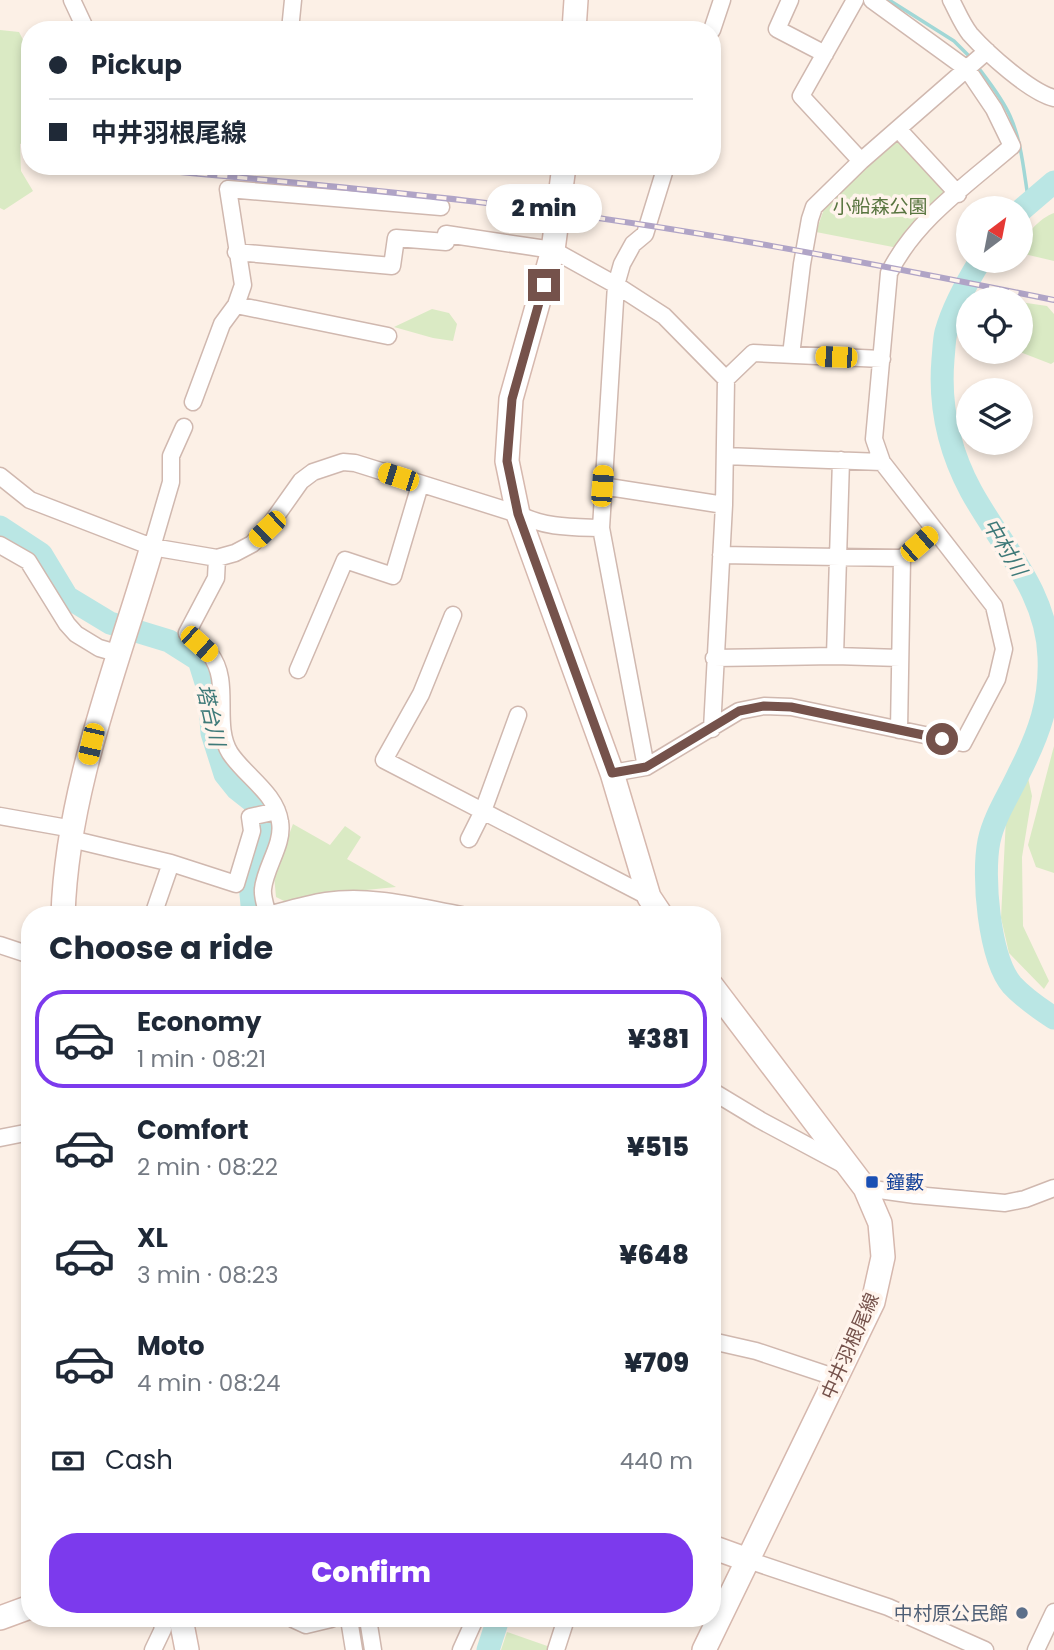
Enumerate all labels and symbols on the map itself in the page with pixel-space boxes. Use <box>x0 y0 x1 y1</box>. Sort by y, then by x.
callout: 2 min <box>486 184 602 232</box>
park label: 小船森公園 <box>832 193 928 220</box>
north arrow <box>956 196 1032 273</box>
route end <box>528 269 560 301</box>
car <box>815 346 858 368</box>
car <box>375 461 422 493</box>
car <box>591 464 614 508</box>
car <box>245 507 290 551</box>
water label: 中村川 <box>976 513 1035 583</box>
car <box>897 522 942 566</box>
car <box>177 622 222 666</box>
water label: 塔台川 <box>190 681 233 751</box>
car <box>77 721 106 767</box>
route start <box>926 723 958 755</box>
place label: 鐘藪 <box>886 1169 924 1196</box>
marker: 鐘藪 <box>864 1174 880 1190</box>
street label: 中井羽根尾線 <box>814 1288 886 1404</box>
place label: 中村原公民館 <box>894 1600 1008 1627</box>
marker: 中村原公民館 <box>1014 1605 1030 1621</box>

